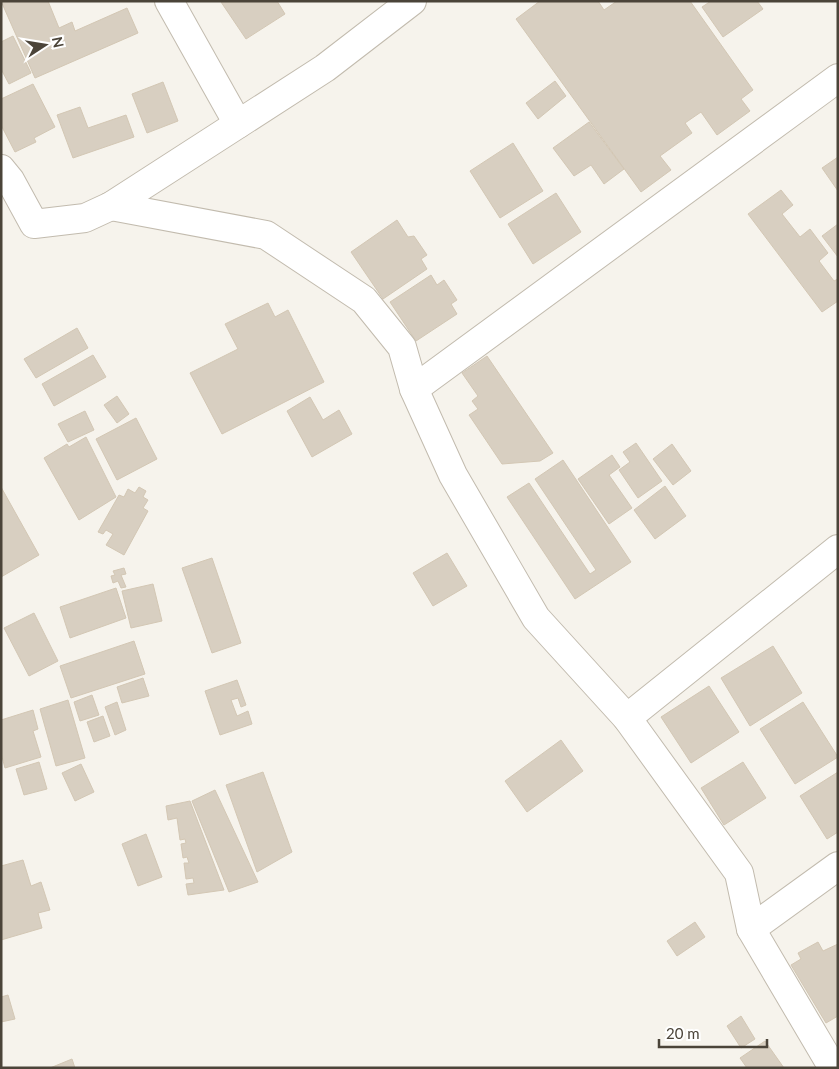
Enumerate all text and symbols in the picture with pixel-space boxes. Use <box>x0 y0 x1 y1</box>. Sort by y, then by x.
north arrow <box>20 20 70 70</box>
text: N <box>49 35 68 49</box>
scale bar <box>659 1016 766 1048</box>
text: 20 m <box>666 1024 700 1042</box>

